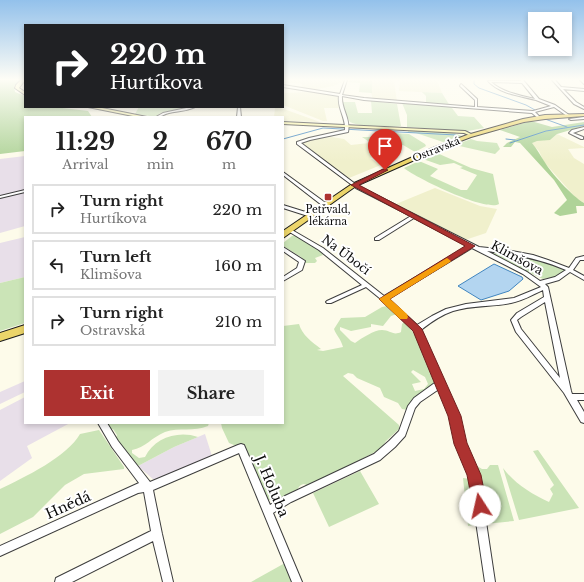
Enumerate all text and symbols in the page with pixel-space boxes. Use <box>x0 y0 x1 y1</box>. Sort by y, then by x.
map controls <box>528 12 572 56</box>
button: search <box>528 12 572 56</box>
text: 220 m <box>110 37 206 72</box>
icon: right <box>44 40 96 92</box>
text: Hurtíkova <box>110 72 203 94</box>
text: 11:29 <box>56 127 115 156</box>
text: 2 <box>153 127 168 156</box>
text: 670 <box>206 127 252 156</box>
pin <box>368 129 402 170</box>
street label: Ostravská <box>411 134 462 165</box>
icon: arrive <box>374 135 396 157</box>
text: Arrival <box>62 156 108 173</box>
text: min <box>147 156 174 173</box>
text: m <box>222 156 236 173</box>
text: Turn right <box>80 191 163 210</box>
marker: Petřvald, lékárna <box>323 192 333 202</box>
icon: right <box>46 198 68 220</box>
text: 220 m <box>212 200 262 219</box>
place label: Petřvald, lékárna <box>305 203 351 228</box>
text: Hurtíkova <box>80 210 147 227</box>
street label: Na Úbočí <box>319 231 375 278</box>
street label: Klimšova <box>489 237 546 278</box>
text: Turn left <box>80 247 151 266</box>
icon: left <box>46 254 68 276</box>
text: 160 m <box>215 256 262 275</box>
text: Klimšova <box>80 266 142 283</box>
text: Turn right <box>80 303 163 322</box>
icon: right <box>46 310 68 332</box>
text: 210 m <box>215 312 262 331</box>
text: Ostravská <box>80 322 145 339</box>
button: Exit <box>44 370 150 416</box>
button: Share <box>158 370 264 416</box>
street label: J. Holuba <box>250 450 293 520</box>
position arrow <box>459 485 501 527</box>
street label: Hnědá <box>42 487 94 523</box>

